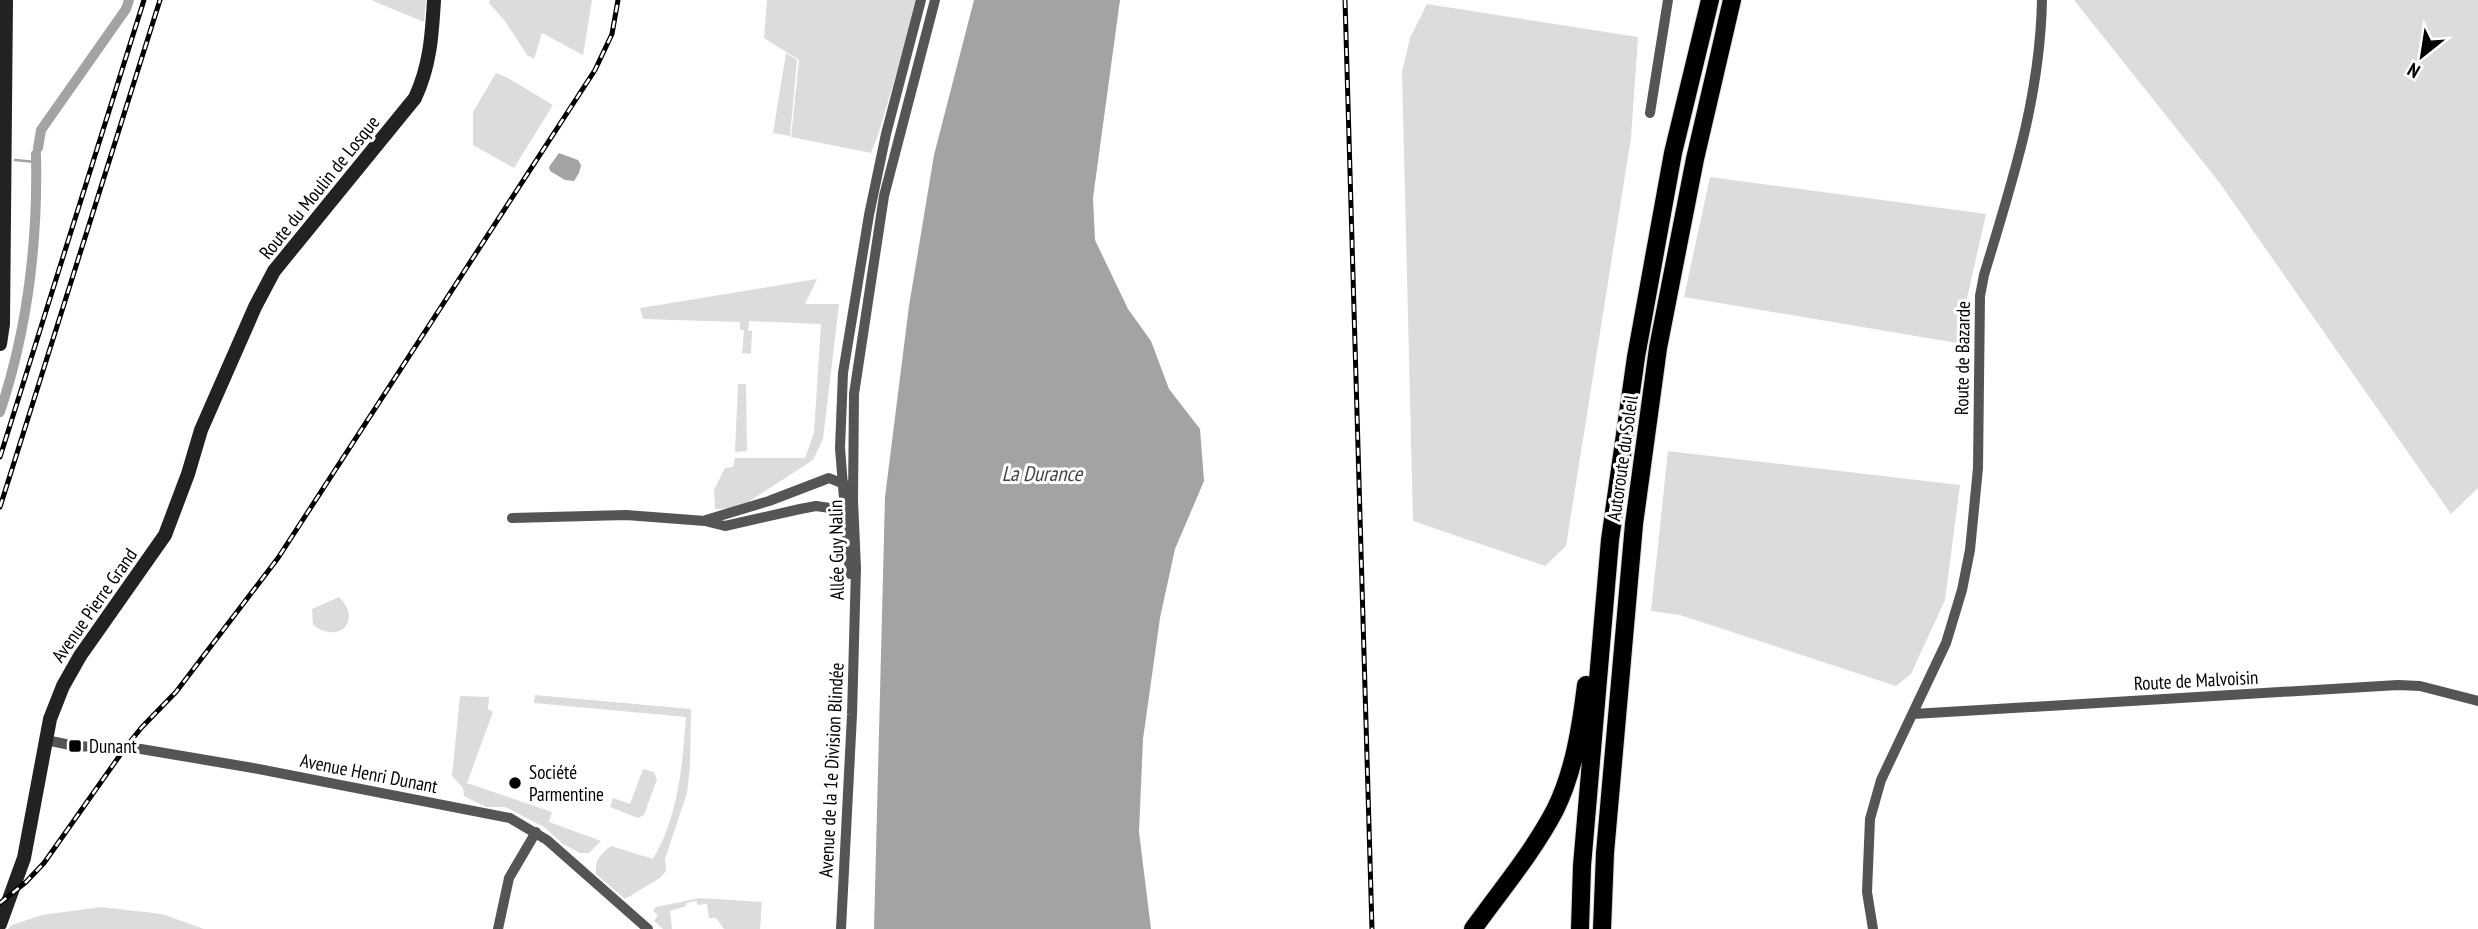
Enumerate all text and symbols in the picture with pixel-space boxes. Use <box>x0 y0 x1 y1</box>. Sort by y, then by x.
north arrow <box>2387 21 2457 91</box>
text: N <box>2403 58 2424 84</box>
street label: Route du Moulin de Losque <box>254 110 384 264</box>
street label: Route de Bazarde <box>1949 301 1975 415</box>
street label: Autoroute du Soleil <box>1601 393 1643 522</box>
water label: La Durance <box>1002 460 1084 487</box>
street label: Allée Guy Nalin <box>823 500 849 600</box>
street label: Avenue Pierre Grand <box>46 543 142 667</box>
street label: Avenue de la 1e Division Blindée <box>813 662 849 878</box>
street label: Route de Malvoisin <box>2133 665 2259 695</box>
place label: Dunant <box>89 734 138 758</box>
marker: Dunant <box>67 738 83 754</box>
street label: Avenue Henri Dunant <box>298 748 441 798</box>
place label: Société Parmentine <box>529 760 604 806</box>
marker: Société Parmentine <box>507 775 523 791</box>

